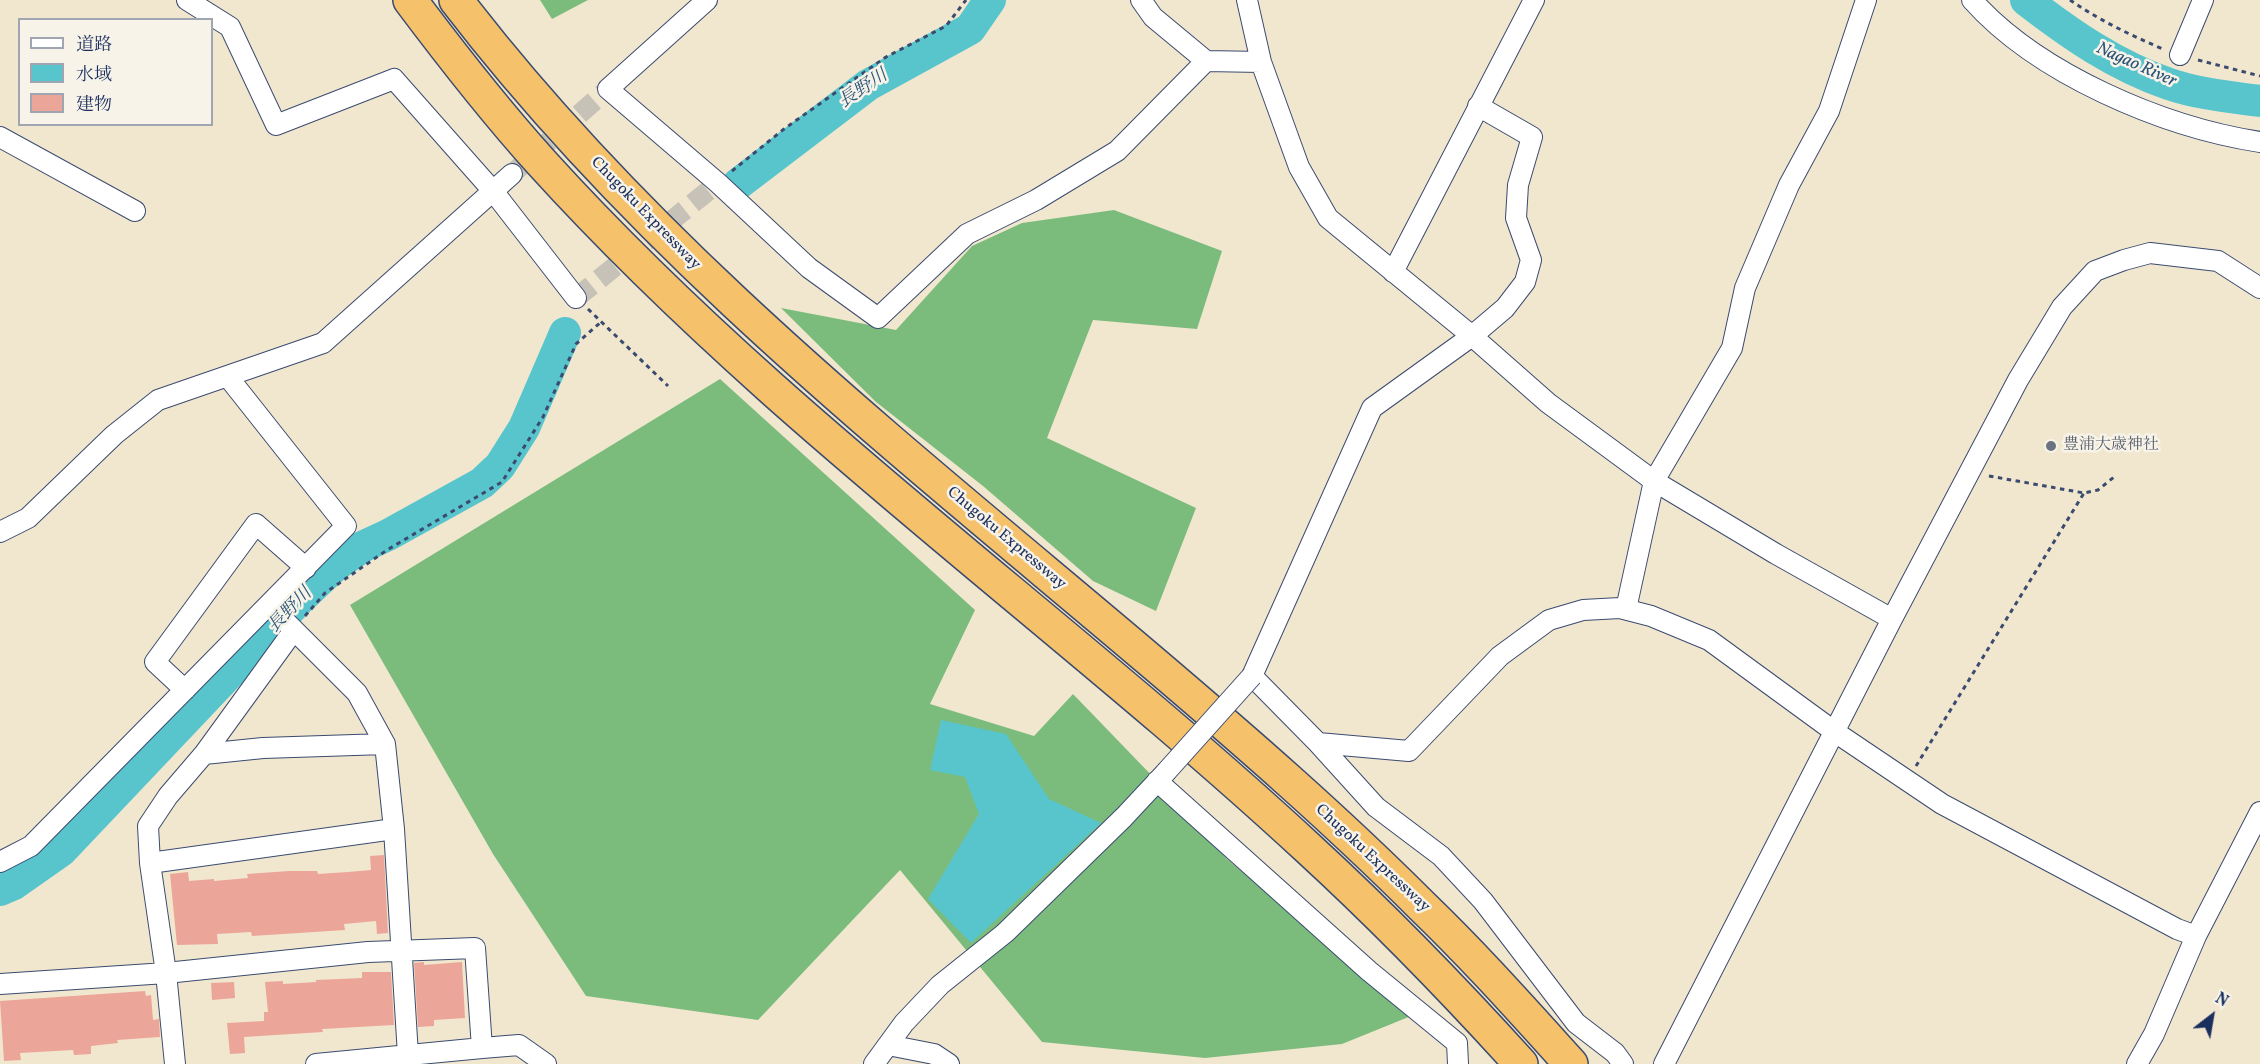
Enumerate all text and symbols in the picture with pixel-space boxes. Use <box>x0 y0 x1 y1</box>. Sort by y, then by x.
legend <box>18 18 213 126</box>
text: 道路 <box>76 33 112 58</box>
water label: Nagao River <box>2093 39 2179 93</box>
text: 水域 <box>76 63 112 88</box>
water label: 長野川 <box>836 66 892 114</box>
text: 建物 <box>76 93 112 118</box>
street label: Chugoku Expressway <box>586 153 704 275</box>
place label: 豊浦大歳神社 <box>2063 436 2159 456</box>
marker: 豊浦大歳神社 <box>2044 439 2058 453</box>
street label: Chugoku Expressway <box>942 484 1070 594</box>
water label: 長野川 <box>264 584 318 638</box>
street label: Chugoku Expressway <box>1311 801 1433 917</box>
north arrow <box>2182 986 2242 1046</box>
text: N <box>2211 988 2232 1013</box>

